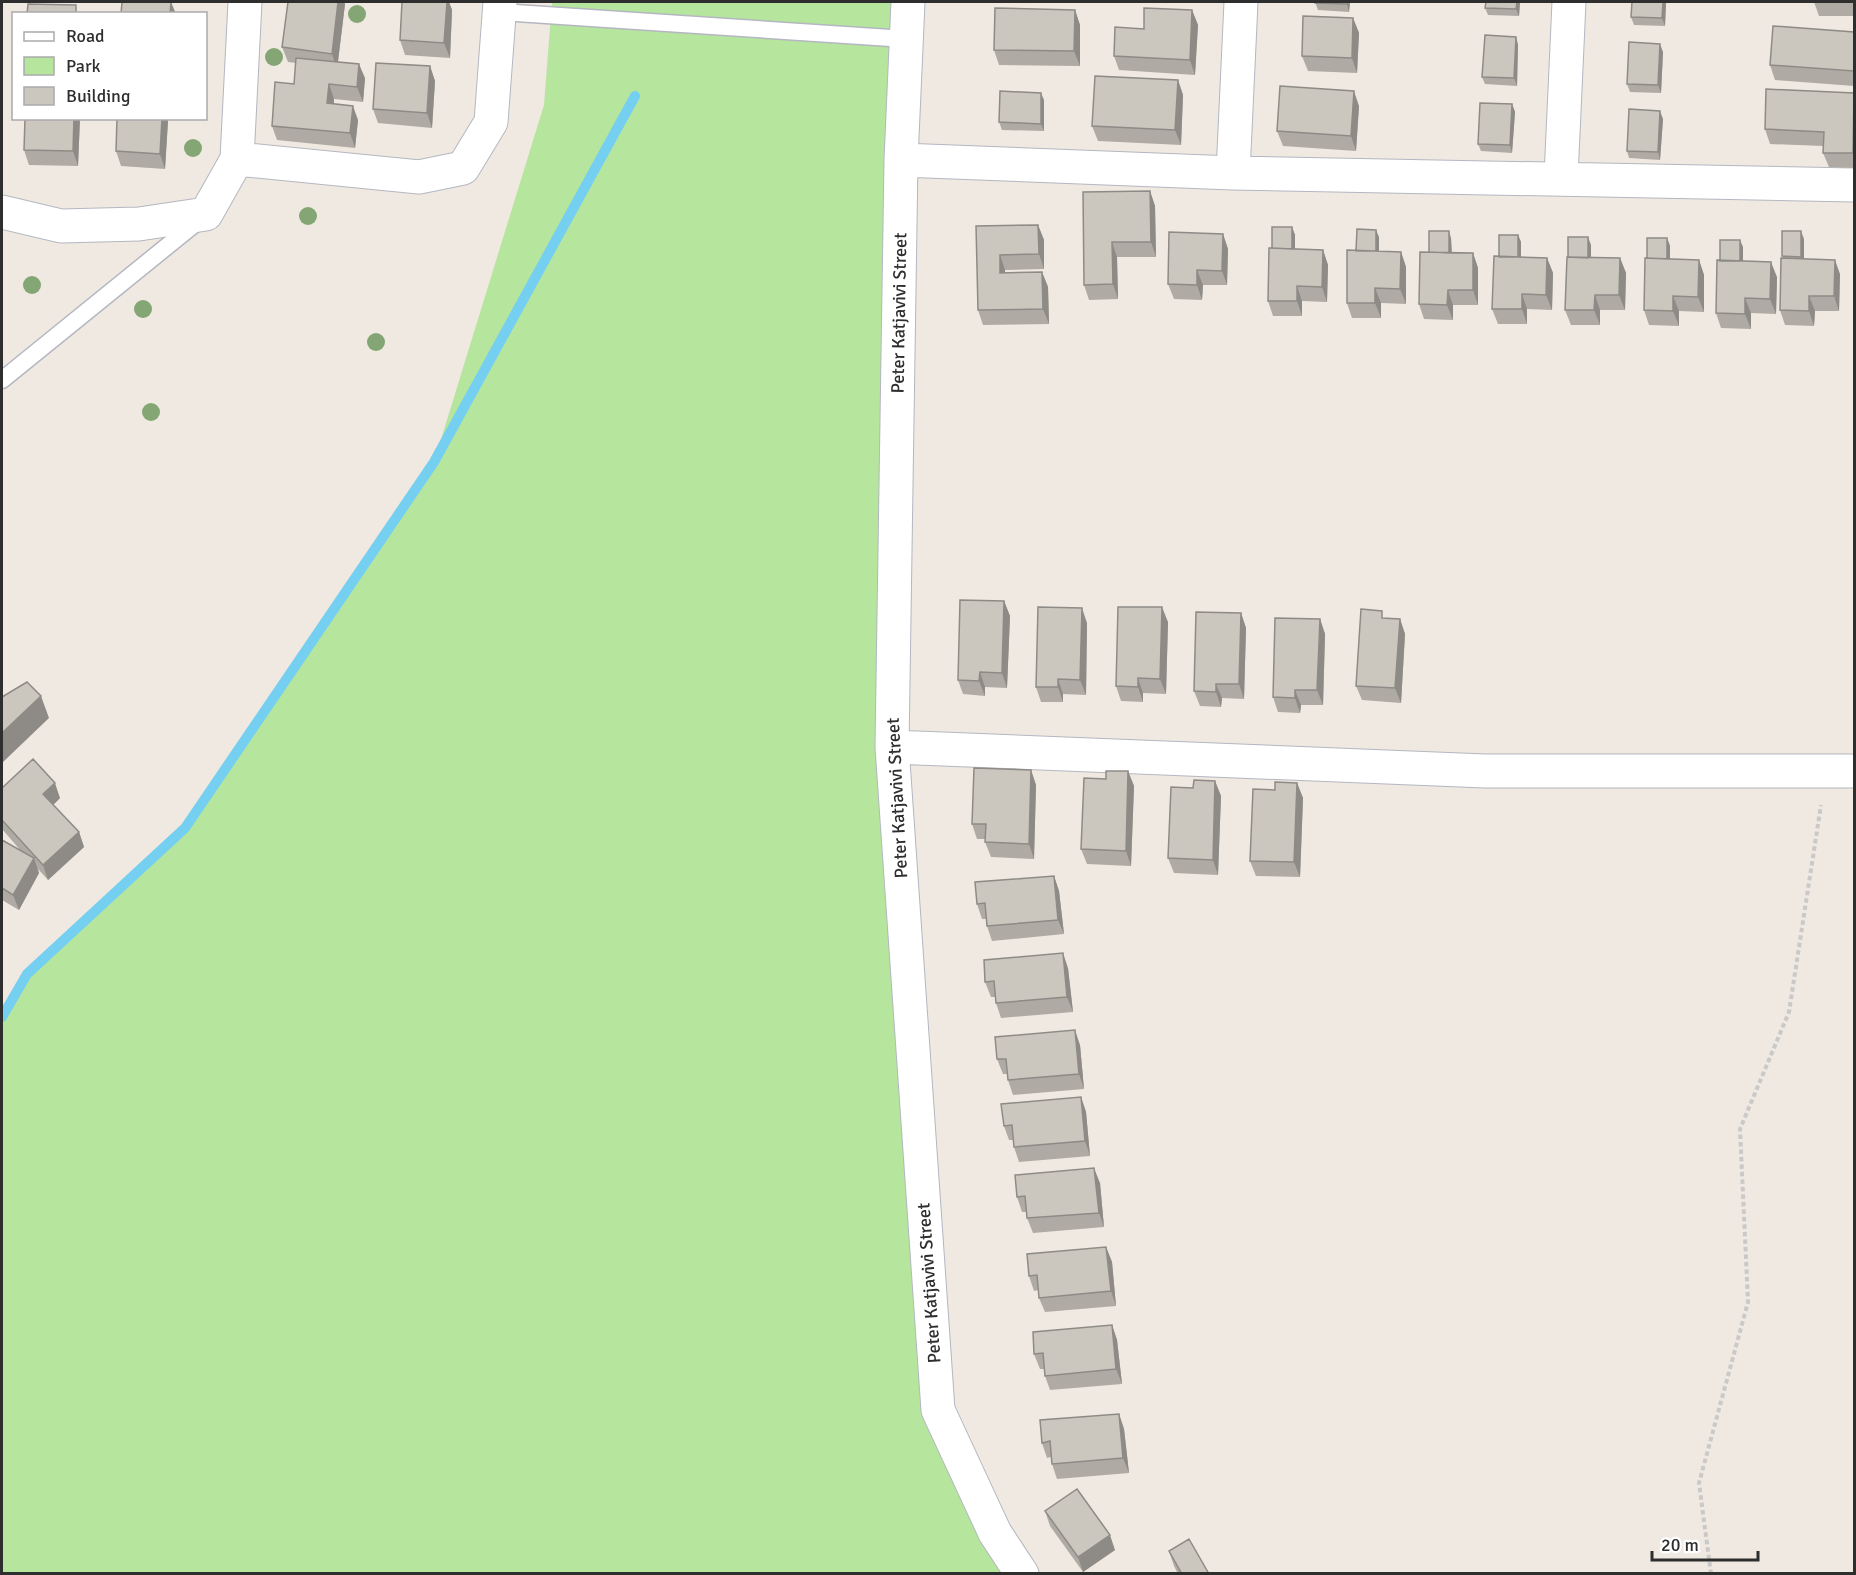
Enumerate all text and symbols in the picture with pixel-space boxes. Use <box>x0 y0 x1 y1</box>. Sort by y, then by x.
legend <box>12 12 207 120</box>
text: Road <box>66 25 105 47</box>
text: Park <box>66 55 101 77</box>
text: Building <box>66 85 130 107</box>
street label: Peter Katjavivi Street <box>887 232 911 394</box>
street label: Peter Katjavivi Street <box>882 717 912 879</box>
street label: Peter Katjavivi Street <box>912 1202 946 1364</box>
scale bar <box>1652 1524 1758 1562</box>
text: 20 m <box>1661 1534 1699 1556</box>

